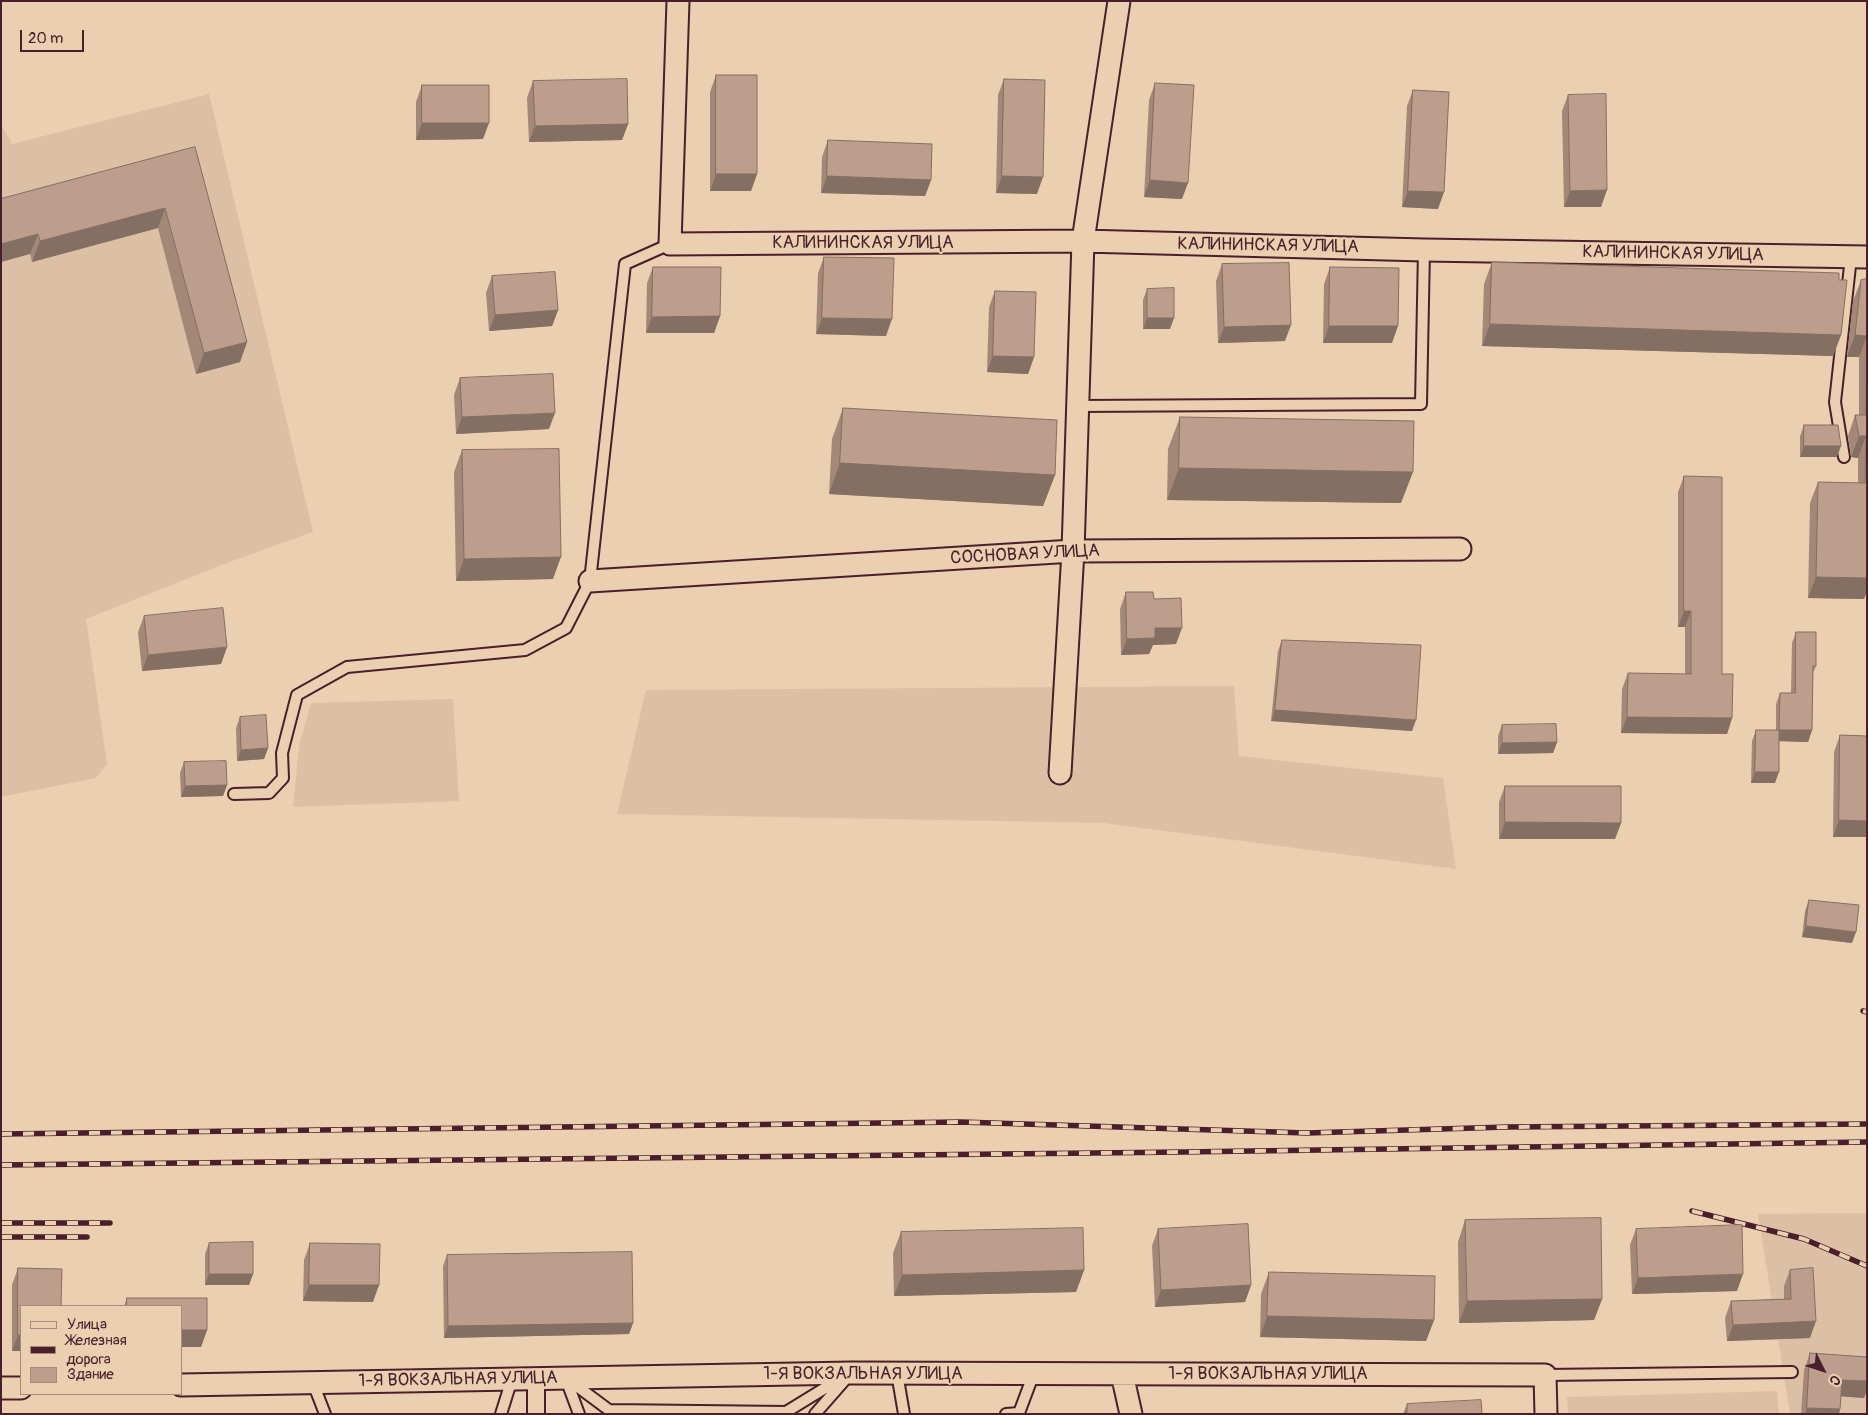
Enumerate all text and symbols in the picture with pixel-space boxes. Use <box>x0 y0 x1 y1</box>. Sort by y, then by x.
scale bar <box>22 20 86 52</box>
text: 20 m <box>28 29 63 48</box>
street label: КАЛИНИНСКАЯ УЛИЦА <box>772 232 954 254</box>
street label: КАЛИНИНСКАЯ УЛИЦА <box>1177 234 1359 258</box>
street label: КАЛИНИНСКАЯ УЛИЦА <box>1582 242 1764 266</box>
street label: СОСНОВАЯ УЛИЦА <box>950 540 1100 570</box>
legend <box>20 1305 182 1395</box>
text: Улица <box>67 1315 107 1334</box>
text: Железная дорога <box>66 1331 127 1369</box>
north arrow <box>1798 1345 1848 1395</box>
street label: 1-Я ВОКЗАЛЬНАЯ УЛИЦА <box>763 1363 963 1385</box>
street label: 1-Я ВОКЗАЛЬНАЯ УЛИЦА <box>1168 1363 1368 1385</box>
text: Здание <box>67 1365 114 1384</box>
street label: 1-Я ВОКЗАЛЬНАЯ УЛИЦА <box>358 1367 558 1393</box>
text: С <box>1825 1371 1844 1389</box>

